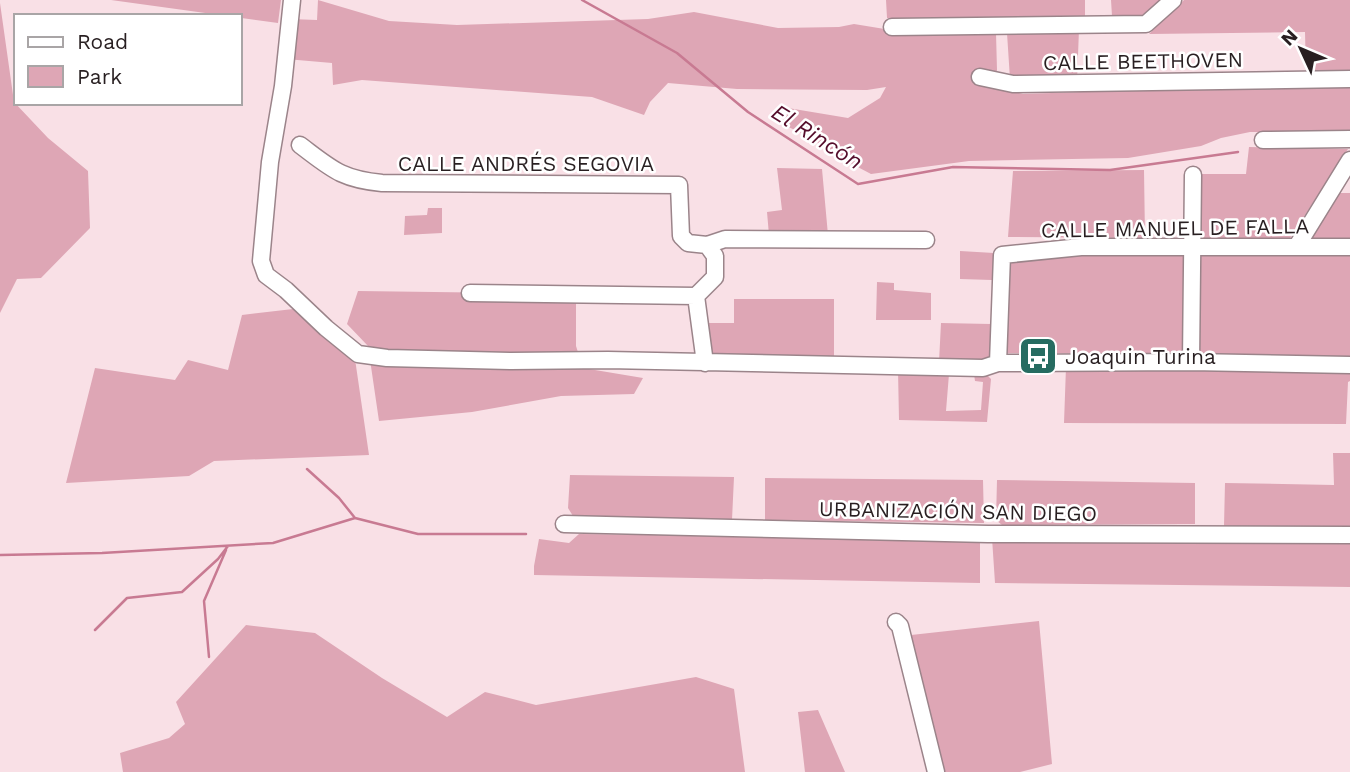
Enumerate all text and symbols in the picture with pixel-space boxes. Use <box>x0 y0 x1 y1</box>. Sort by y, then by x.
legend <box>14 14 242 105</box>
north arrow <box>1266 14 1336 84</box>
text: N <box>1276 24 1302 51</box>
text: Road <box>77 29 128 54</box>
street label: CALLE BEETHOVEN <box>1043 47 1243 75</box>
text: Park <box>77 64 122 89</box>
water label: El Rincón <box>767 98 867 176</box>
street label: CALLE ANDRÉS SEGOVIA <box>398 151 654 176</box>
street label: CALLE MANUEL DE FALLA <box>1041 213 1310 243</box>
bus stop icon: Joaquin Turina <box>1017 335 1059 377</box>
place label: Joaquin Turina <box>1065 344 1216 369</box>
street label: URBANIZACIÓN SAN DIEGO <box>819 496 1097 526</box>

